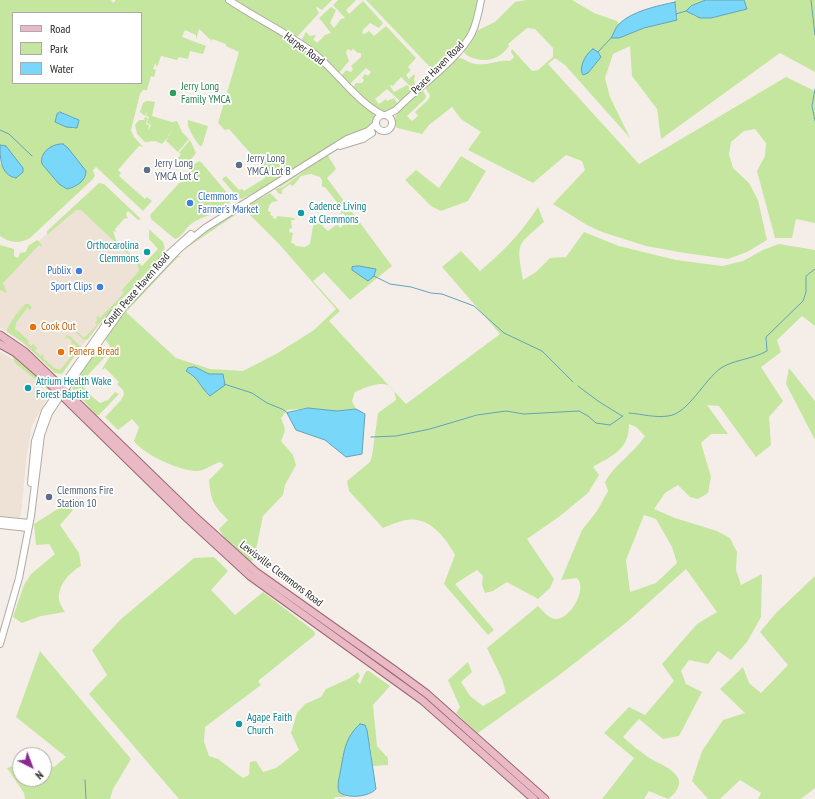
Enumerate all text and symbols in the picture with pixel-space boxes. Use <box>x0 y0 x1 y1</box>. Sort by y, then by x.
legend <box>12 12 142 84</box>
text: Road <box>50 21 70 36</box>
street label: Harper Road <box>281 30 327 68</box>
street label: Peace Haven Road <box>409 39 467 97</box>
text: Park <box>50 41 68 56</box>
text: Water <box>50 61 74 76</box>
place label: Jerry Long Family YMCA <box>181 80 230 106</box>
marker: Jerry Long Family YMCA <box>168 88 178 98</box>
place label: Jerry Long YMCA Lot B <box>247 152 291 178</box>
place label: Jerry Long YMCA Lot C <box>155 157 199 183</box>
marker: Jerry Long YMCA Lot B <box>234 160 244 170</box>
marker: Jerry Long YMCA Lot C <box>142 165 152 175</box>
place label: Clemmons Farmer's Market <box>198 190 258 216</box>
marker: Clemmons Farmer's Market <box>185 198 195 208</box>
place label: Cadence Living at Clemmons <box>309 200 366 226</box>
marker: Cadence Living at Clemmons <box>296 208 306 218</box>
place label: Orthocarolina Clemmons <box>87 239 139 265</box>
marker: Orthocarolina Clemmons <box>142 247 152 257</box>
street label: South Peace Haven Road <box>101 250 173 330</box>
place label: Publix <box>47 264 71 278</box>
marker: Publix <box>74 266 84 276</box>
place label: Sport Clips <box>51 280 92 294</box>
marker: Sport Clips <box>95 282 105 292</box>
place label: Cook Out <box>41 320 76 334</box>
marker: Cook Out <box>28 322 38 332</box>
place label: Panera Bread <box>69 345 119 359</box>
marker: Panera Bread <box>56 347 66 357</box>
place label: Atrium Health Wake Forest Baptist <box>36 375 111 401</box>
marker: Atrium Health Wake Forest Baptist <box>23 383 33 393</box>
place label: Clemmons Fire Station 10 <box>57 484 114 510</box>
marker: Clemmons Fire Station 10 <box>44 492 54 502</box>
street label: Lewisville Clemmons Road <box>237 538 325 610</box>
place label: Agape Faith Church <box>247 711 292 737</box>
marker: Agape Faith Church <box>234 719 244 729</box>
north arrow <box>12 747 52 787</box>
text: N <box>32 768 46 782</box>

